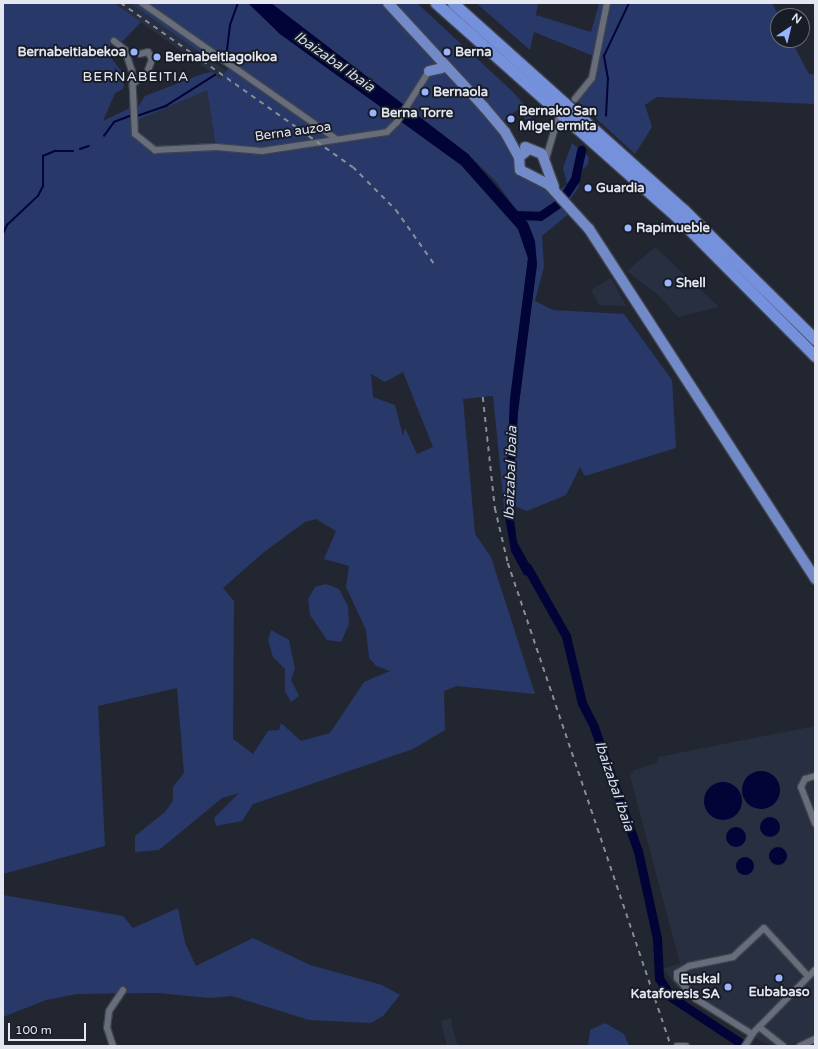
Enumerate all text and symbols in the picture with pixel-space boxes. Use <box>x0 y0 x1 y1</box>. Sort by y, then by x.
north arrow <box>770 8 810 48</box>
text: N <box>789 11 804 26</box>
water label: Ibaizabal ibaia <box>291 28 377 96</box>
place label: Bernabeitiabekoa <box>17 44 126 60</box>
place label: Berna <box>455 44 492 60</box>
marker: Bernabeitiabekoa <box>129 47 139 57</box>
marker: Berna <box>442 47 452 57</box>
place label: Bernabeitiagoikoa <box>165 49 277 65</box>
marker: Bernabeitiagoikoa <box>152 52 162 62</box>
district label: BERNABEITIA <box>83 69 189 85</box>
place label: Bernaola <box>433 84 488 100</box>
marker: Bernaola <box>420 87 430 97</box>
place label: Bernako San Migel ermita <box>519 104 597 135</box>
place label: Berna Torre <box>381 105 453 121</box>
marker: Berna Torre <box>368 108 378 118</box>
marker: Bernako San Migel ermita <box>506 114 516 124</box>
street label: Berna auzoa <box>254 119 332 145</box>
place label: Guardia <box>596 180 645 196</box>
marker: Guardia <box>583 183 593 193</box>
place label: Rapimueble <box>636 220 710 236</box>
marker: Rapimueble <box>623 223 633 233</box>
place label: Shell <box>676 275 706 291</box>
marker: Shell <box>663 278 673 288</box>
water label: Ibaizabal ibaia <box>501 426 521 520</box>
water label: Ibaizabal ibaia <box>591 739 637 833</box>
place label: Euskal Kataforesis SA <box>631 972 720 1003</box>
marker: Eubabaso <box>774 973 784 983</box>
marker: Euskal Kataforesis SA <box>723 982 733 992</box>
place label: Eubabaso <box>748 984 810 1000</box>
scale bar <box>10 1015 88 1041</box>
text: 100 m <box>15 1023 52 1037</box>

